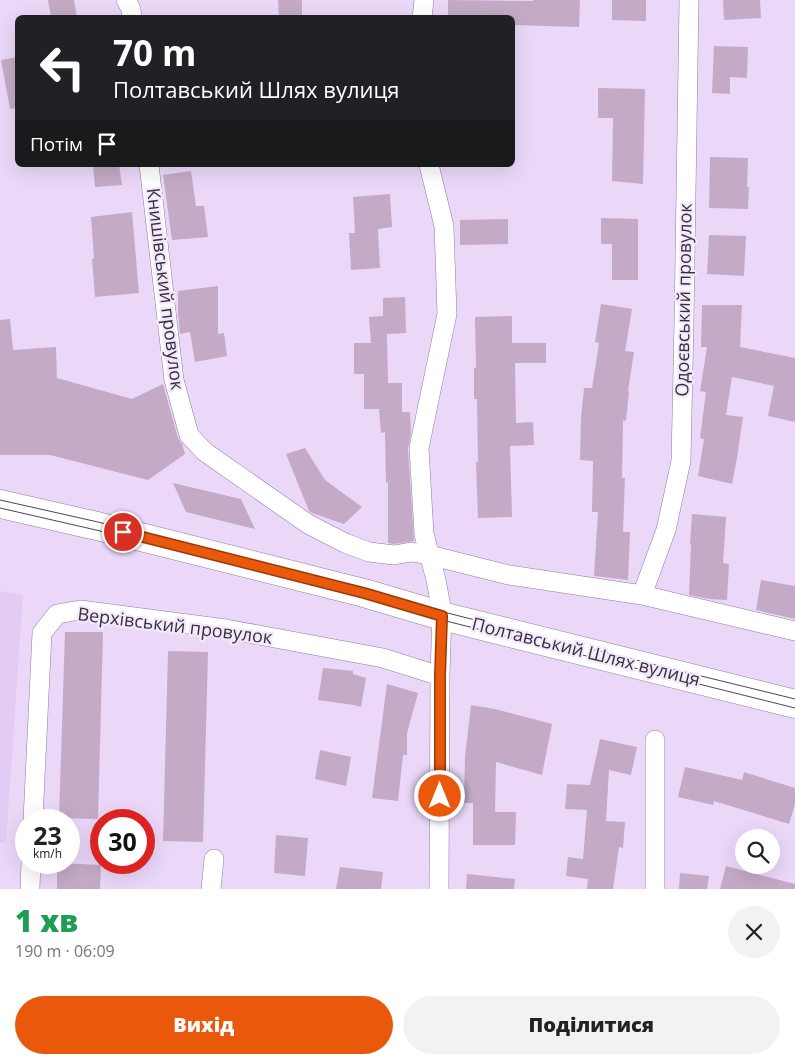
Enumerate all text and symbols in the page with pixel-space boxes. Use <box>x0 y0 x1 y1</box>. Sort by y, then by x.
text: 70 m <box>113 29 196 76</box>
icon: left <box>30 35 95 100</box>
text: Полтавський Шлях вулиця <box>113 74 400 104</box>
icon: arrive <box>93 130 121 158</box>
text: Потім <box>30 131 83 157</box>
street label: Книшівський провулок <box>142 186 190 392</box>
street label: Одоєвський провулок <box>669 202 697 397</box>
pin <box>102 511 144 553</box>
icon: arrive <box>109 518 137 546</box>
street label: Верхівський провулок <box>76 601 275 649</box>
street label: Полтавський Шлях вулиця <box>470 611 703 691</box>
position arrow <box>413 769 465 821</box>
speed limit sign: 30 <box>90 809 155 874</box>
text: 23 <box>33 818 62 852</box>
map controls <box>735 829 780 874</box>
button: search <box>735 829 780 874</box>
text: km/h <box>33 845 62 862</box>
text: 1 хв <box>15 900 78 941</box>
button: close <box>728 906 780 958</box>
text: 190 m · 06:09 <box>15 940 115 962</box>
button: Вихід <box>15 996 393 1054</box>
button: Поділитися <box>403 996 780 1054</box>

